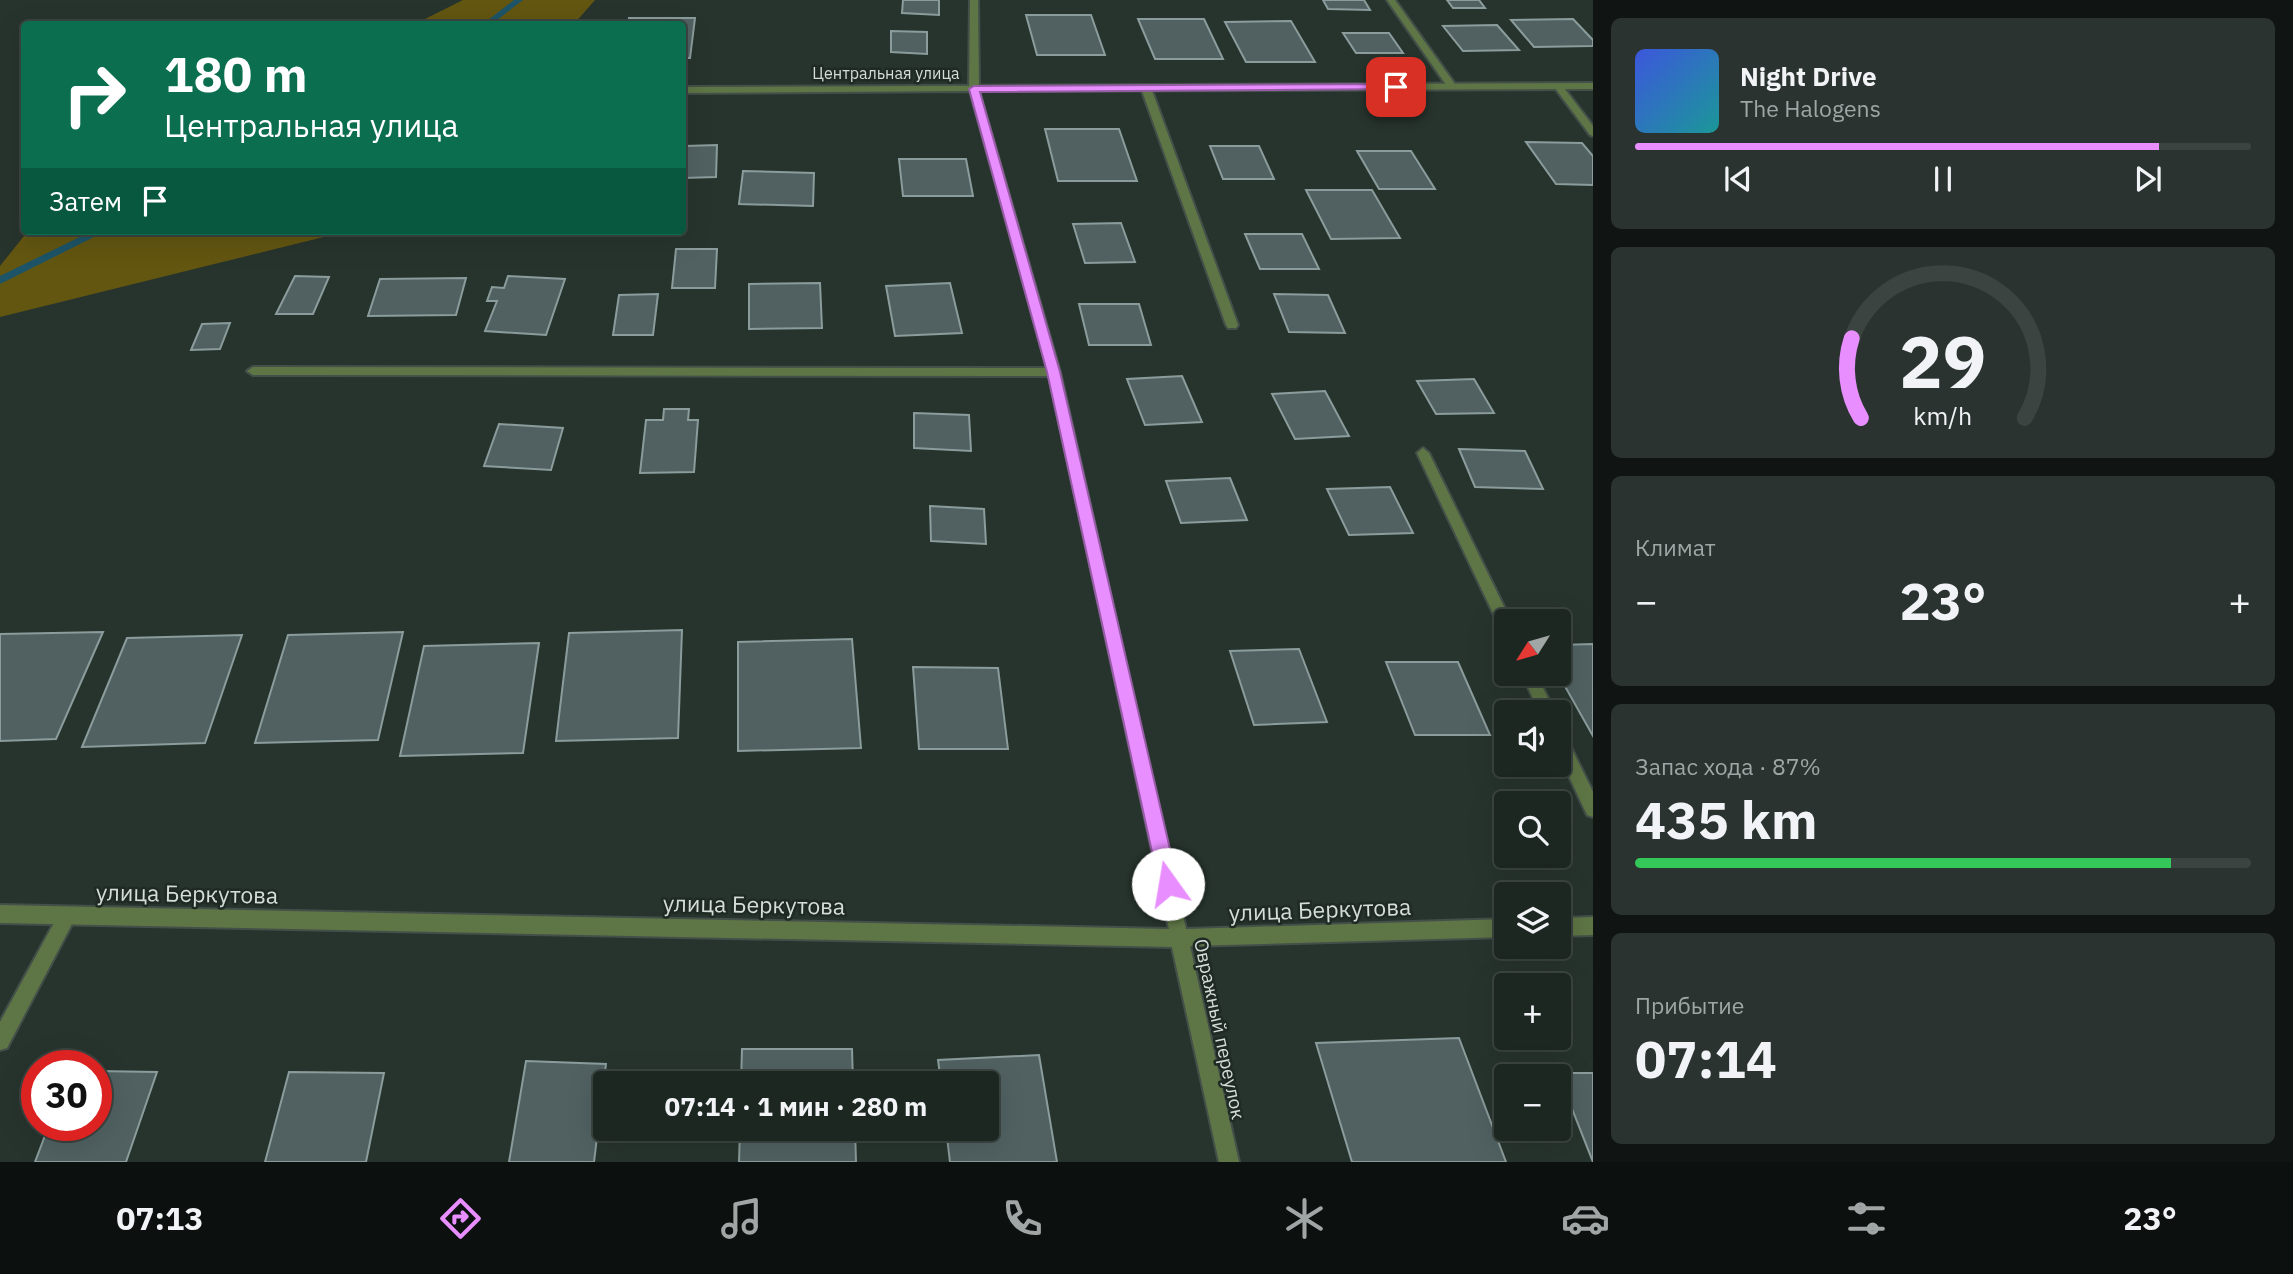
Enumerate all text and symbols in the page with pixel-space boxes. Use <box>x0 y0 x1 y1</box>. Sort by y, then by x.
text: 180 m <box>164 42 308 105</box>
icon: right <box>49 49 140 140</box>
pin <box>1366 57 1426 117</box>
text: Night Drive <box>1740 59 1877 93</box>
street label: Центральная улица <box>812 63 960 83</box>
icon: arrive <box>1377 68 1415 106</box>
text: The Halogens <box>1740 93 1881 123</box>
text: Центральная улица <box>164 104 459 146</box>
icon: previous <box>1719 160 1757 198</box>
icon: pause <box>1924 160 1962 198</box>
icon: next <box>2129 160 2167 198</box>
icon: arrive <box>136 182 174 220</box>
text: Затем <box>49 184 122 218</box>
text: 29 <box>1899 314 1987 409</box>
text: km/h <box>1914 399 1972 432</box>
text: Климат <box>1635 532 1716 562</box>
text: 23° <box>1900 567 1986 634</box>
text: − <box>1635 576 1658 625</box>
text: + <box>2228 576 2251 625</box>
north arrow <box>1494 609 1572 686</box>
map controls <box>1494 609 1571 1141</box>
button: sound <box>1494 700 1571 777</box>
text: Запас хода · 87% <box>1635 751 1821 781</box>
text: 435 km <box>1635 786 1817 853</box>
button: search <box>1494 791 1571 868</box>
position arrow <box>1131 847 1205 921</box>
street label: улица Беркутова <box>96 876 278 910</box>
button: layers <box>1494 882 1571 959</box>
street label: улица Беркутова <box>663 887 845 921</box>
street label: улица Беркутова <box>1228 891 1412 927</box>
street label: Овражный переулок <box>1189 936 1251 1122</box>
button: + <box>1494 973 1571 1050</box>
text: Прибытие <box>1635 990 1744 1020</box>
text: 07:14 <box>1635 1025 1777 1092</box>
speed limit sign: 30 <box>21 1050 112 1141</box>
button: − <box>1494 1064 1571 1141</box>
text: 07:14 · 1 мин · 280 m <box>665 1089 927 1123</box>
icon: directions <box>436 1194 485 1243</box>
icon: music <box>717 1194 766 1243</box>
icon: phone <box>998 1194 1047 1243</box>
icon: climate <box>1280 1194 1329 1243</box>
icon: car <box>1561 1194 1610 1243</box>
icon: filters <box>1842 1194 1891 1243</box>
text: 07:13 <box>116 1197 204 1239</box>
text: 23° <box>2123 1197 2177 1239</box>

